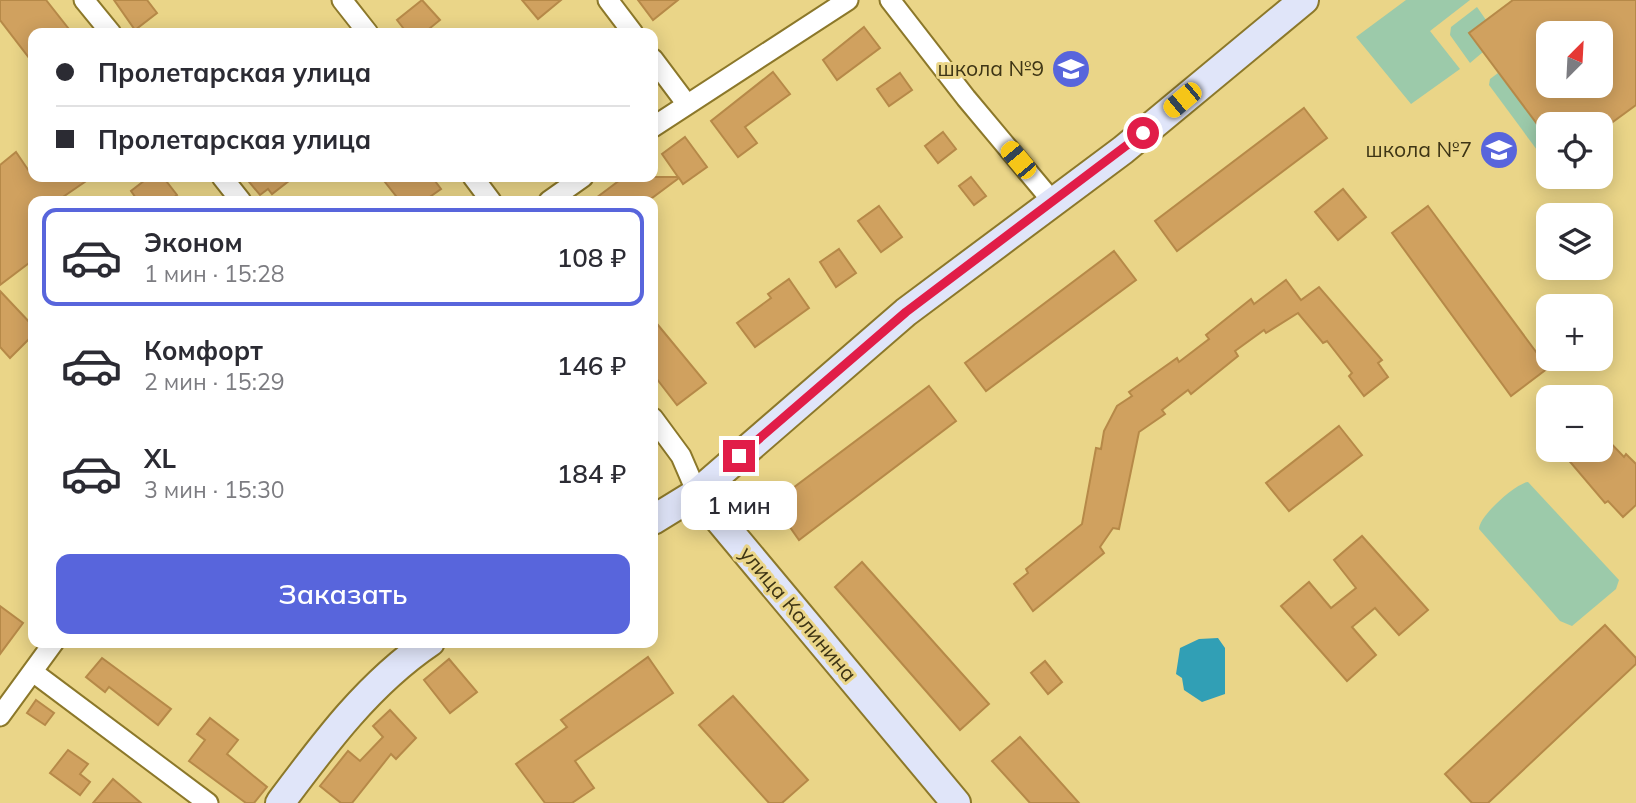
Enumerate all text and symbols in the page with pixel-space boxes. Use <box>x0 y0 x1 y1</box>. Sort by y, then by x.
north arrow <box>1536 21 1614 98</box>
map controls <box>1536 21 1613 462</box>
school or university icon: школа №9 <box>1050 48 1092 90</box>
place label: школа №9 <box>938 55 1044 81</box>
text: Пролетарская улица <box>98 56 371 89</box>
car <box>1160 78 1205 122</box>
button: locate <box>1536 112 1613 189</box>
route start <box>1127 117 1159 149</box>
text: Пролетарская улица <box>98 123 371 156</box>
school or university icon: школа №7 <box>1478 129 1520 171</box>
place label: школа №7 <box>1366 136 1472 162</box>
car <box>997 137 1040 183</box>
button: layers <box>1536 203 1613 280</box>
icon: car <box>60 226 123 289</box>
text: Эконом <box>144 226 243 259</box>
text: 108 ₽ <box>557 241 626 274</box>
text: 1 мин · 15:28 <box>144 259 284 288</box>
button: + <box>1536 294 1613 371</box>
icon: car <box>60 334 123 397</box>
text: Комфорт <box>144 334 263 367</box>
text: 146 ₽ <box>557 349 626 382</box>
text: 2 мин · 15:29 <box>144 367 284 396</box>
button: − <box>1536 385 1613 462</box>
route end <box>723 440 755 472</box>
icon: car <box>60 442 123 505</box>
text: XL <box>144 442 176 475</box>
text: 184 ₽ <box>557 457 626 490</box>
text: 3 мин · 15:30 <box>144 475 284 504</box>
callout: 1 мин <box>681 480 797 530</box>
text: 1 мин <box>707 491 771 520</box>
street label: улица Калинина <box>735 540 863 686</box>
button: Заказать <box>56 554 630 634</box>

